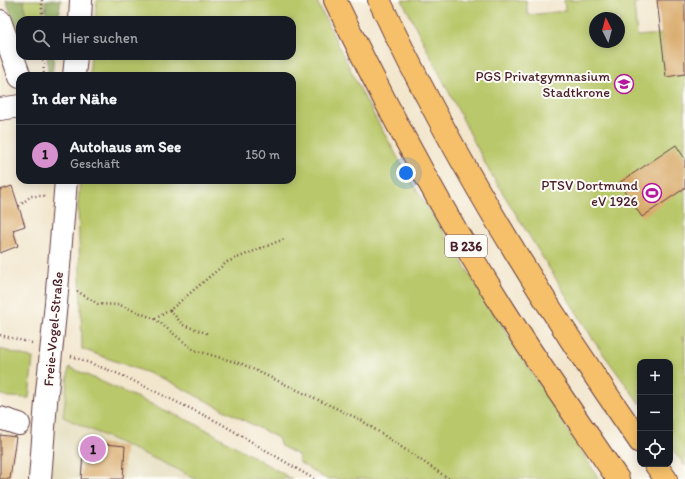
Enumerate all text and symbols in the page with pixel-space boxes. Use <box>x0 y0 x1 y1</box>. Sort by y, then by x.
north arrow <box>589 12 625 48</box>
search box <box>16 16 296 60</box>
icon: search <box>30 27 52 49</box>
text: Hier suchen <box>62 29 138 47</box>
place label: PGS Privatgymnasium Stadtkrone <box>476 68 610 101</box>
school or university icon: PGS Privatgymnasium Stadtkrone <box>613 73 635 95</box>
text: In der Nähe <box>32 88 117 108</box>
text: Autohaus am See <box>70 138 181 156</box>
text: 1 <box>42 147 48 162</box>
text: 150 m <box>245 147 280 162</box>
text: Geschäft <box>70 156 120 171</box>
your location <box>396 163 416 183</box>
place label: PTSV Dortmund eV 1926 <box>541 177 638 210</box>
sports icon: PTSV Dortmund eV 1926 <box>641 182 663 204</box>
road number: B 236 <box>445 235 487 257</box>
street label: Freie-Vogel-Straße <box>40 271 67 387</box>
map controls <box>637 359 673 467</box>
button: + <box>637 359 673 395</box>
button: − <box>637 395 673 431</box>
button: locate <box>637 431 673 467</box>
pin: 1 <box>80 434 106 464</box>

